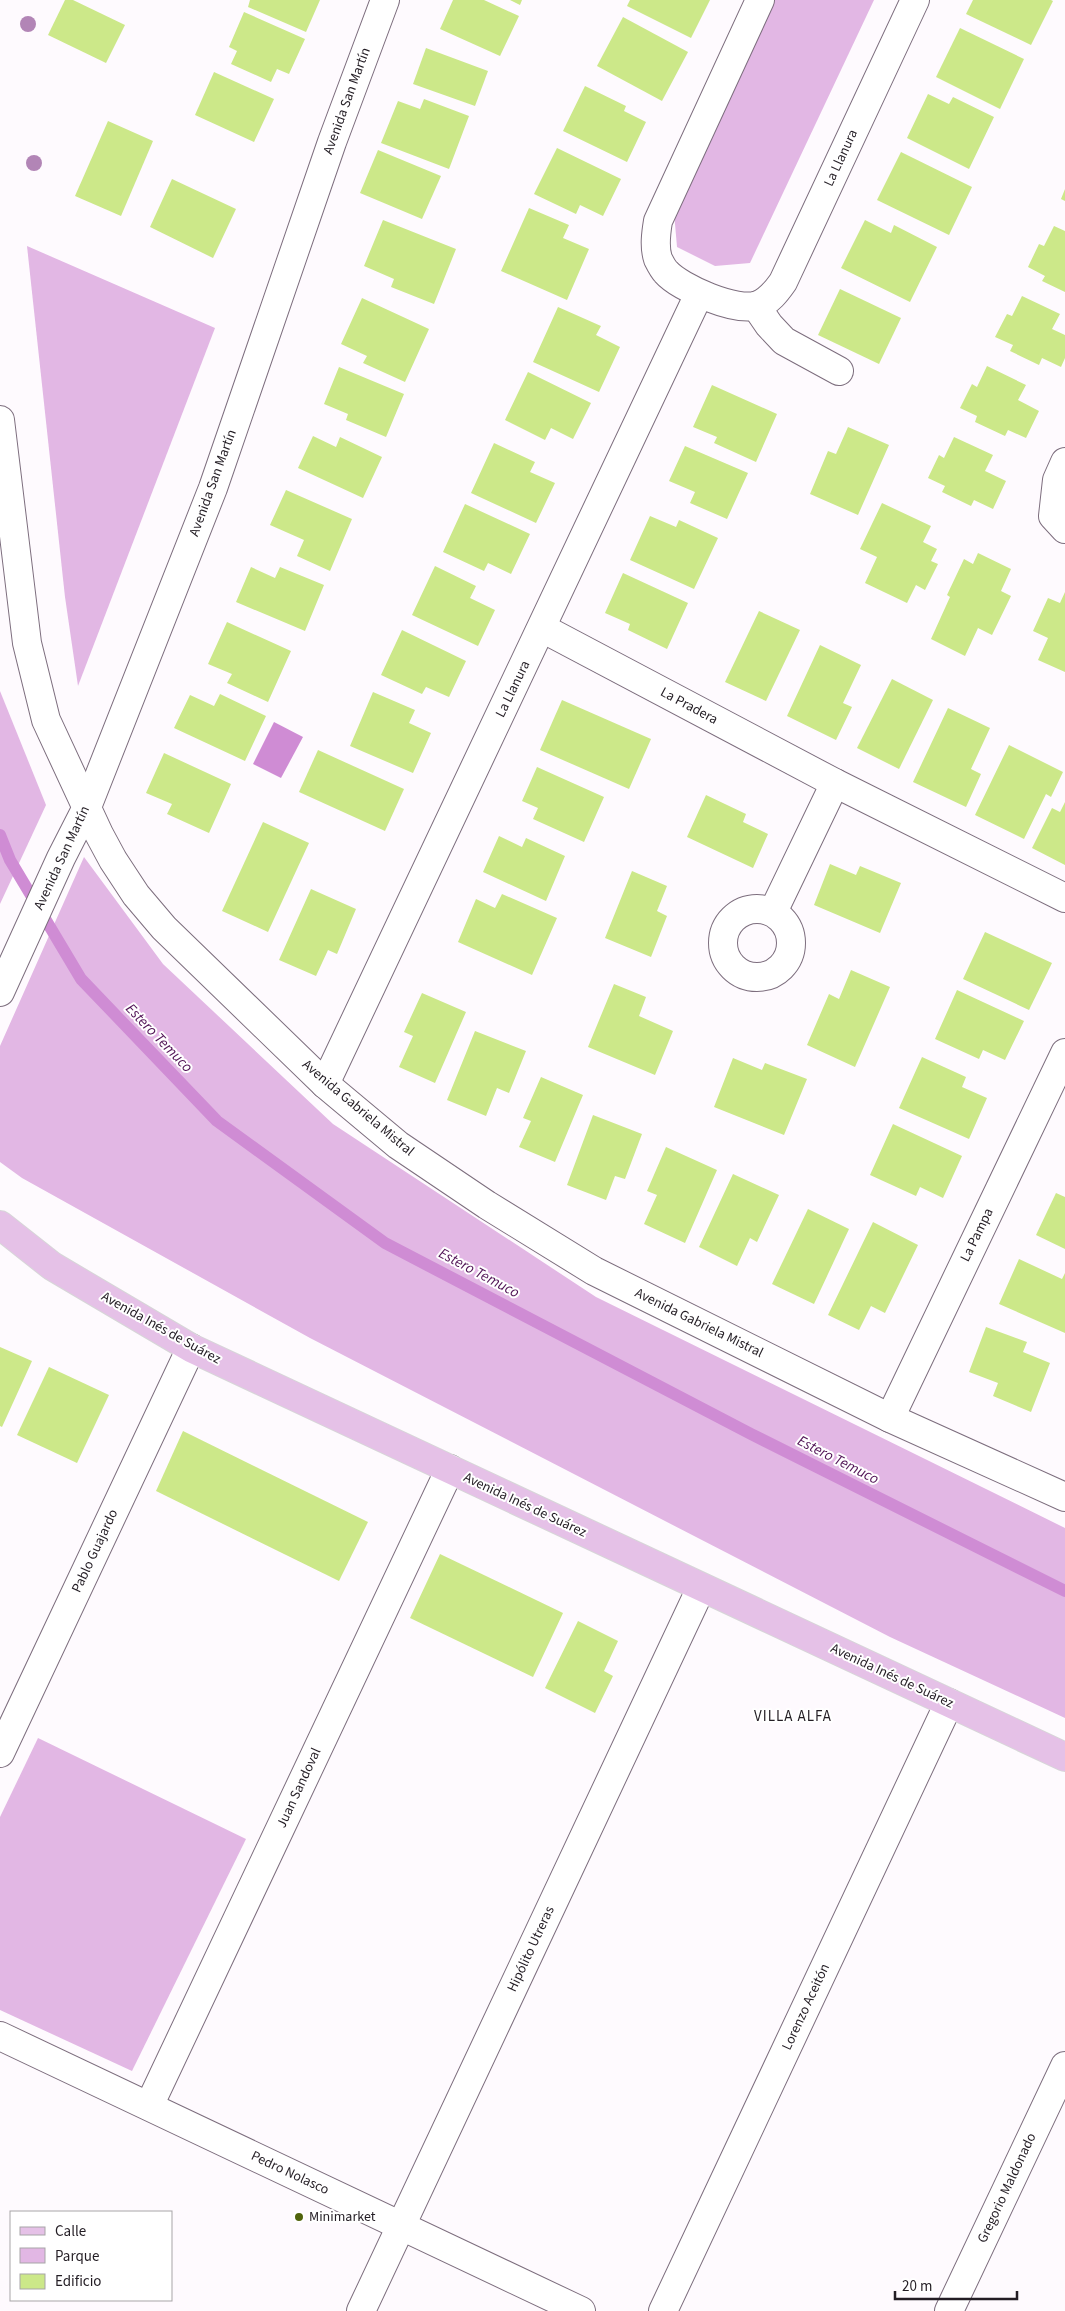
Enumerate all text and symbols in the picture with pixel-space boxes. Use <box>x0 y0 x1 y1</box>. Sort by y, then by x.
street label: Avenida San Martín <box>318 45 376 157</box>
street label: La Llanura <box>819 126 863 190</box>
street label: Avenida San Martín <box>184 427 242 539</box>
street label: La Llanura <box>491 657 535 721</box>
street label: La Pradera <box>657 683 721 729</box>
street label: Avenida San Martín <box>29 803 95 913</box>
water label: Estero Temuco <box>121 999 198 1077</box>
street label: Avenida Gabriela Mistral <box>298 1055 419 1161</box>
street label: La Pampa <box>955 1205 999 1265</box>
water label: Estero Temuco <box>435 1243 523 1303</box>
street label: Avenida Gabriela Mistral <box>631 1283 767 1363</box>
street label: Avenida Inés de Suárez <box>98 1287 224 1369</box>
water label: Estero Temuco <box>794 1430 883 1490</box>
street label: Avenida Inés de Suárez <box>460 1468 590 1542</box>
street label: Pablo Guajardo <box>67 1506 123 1596</box>
street label: Avenida Inés de Suárez <box>827 1639 957 1713</box>
district label: VILLA ALFA <box>754 1706 832 1727</box>
street label: Juan Sandoval <box>272 1744 326 1831</box>
street label: Hipólito Utreras <box>502 1903 560 1995</box>
street label: Lorenzo Aceitón <box>777 1960 835 2054</box>
street label: Gregorio Maldonado <box>973 2130 1041 2246</box>
street label: Pedro Nolasco <box>248 2146 332 2200</box>
place label: Minimarket <box>309 2207 376 2227</box>
legend <box>10 2211 172 2301</box>
marker: Minimarket <box>293 2211 305 2223</box>
text: Calle <box>55 2221 86 2242</box>
text: Parque <box>55 2246 99 2267</box>
scale bar <box>895 2268 1018 2300</box>
text: Edificio <box>55 2271 102 2292</box>
text: 20 m <box>902 2276 932 2297</box>

